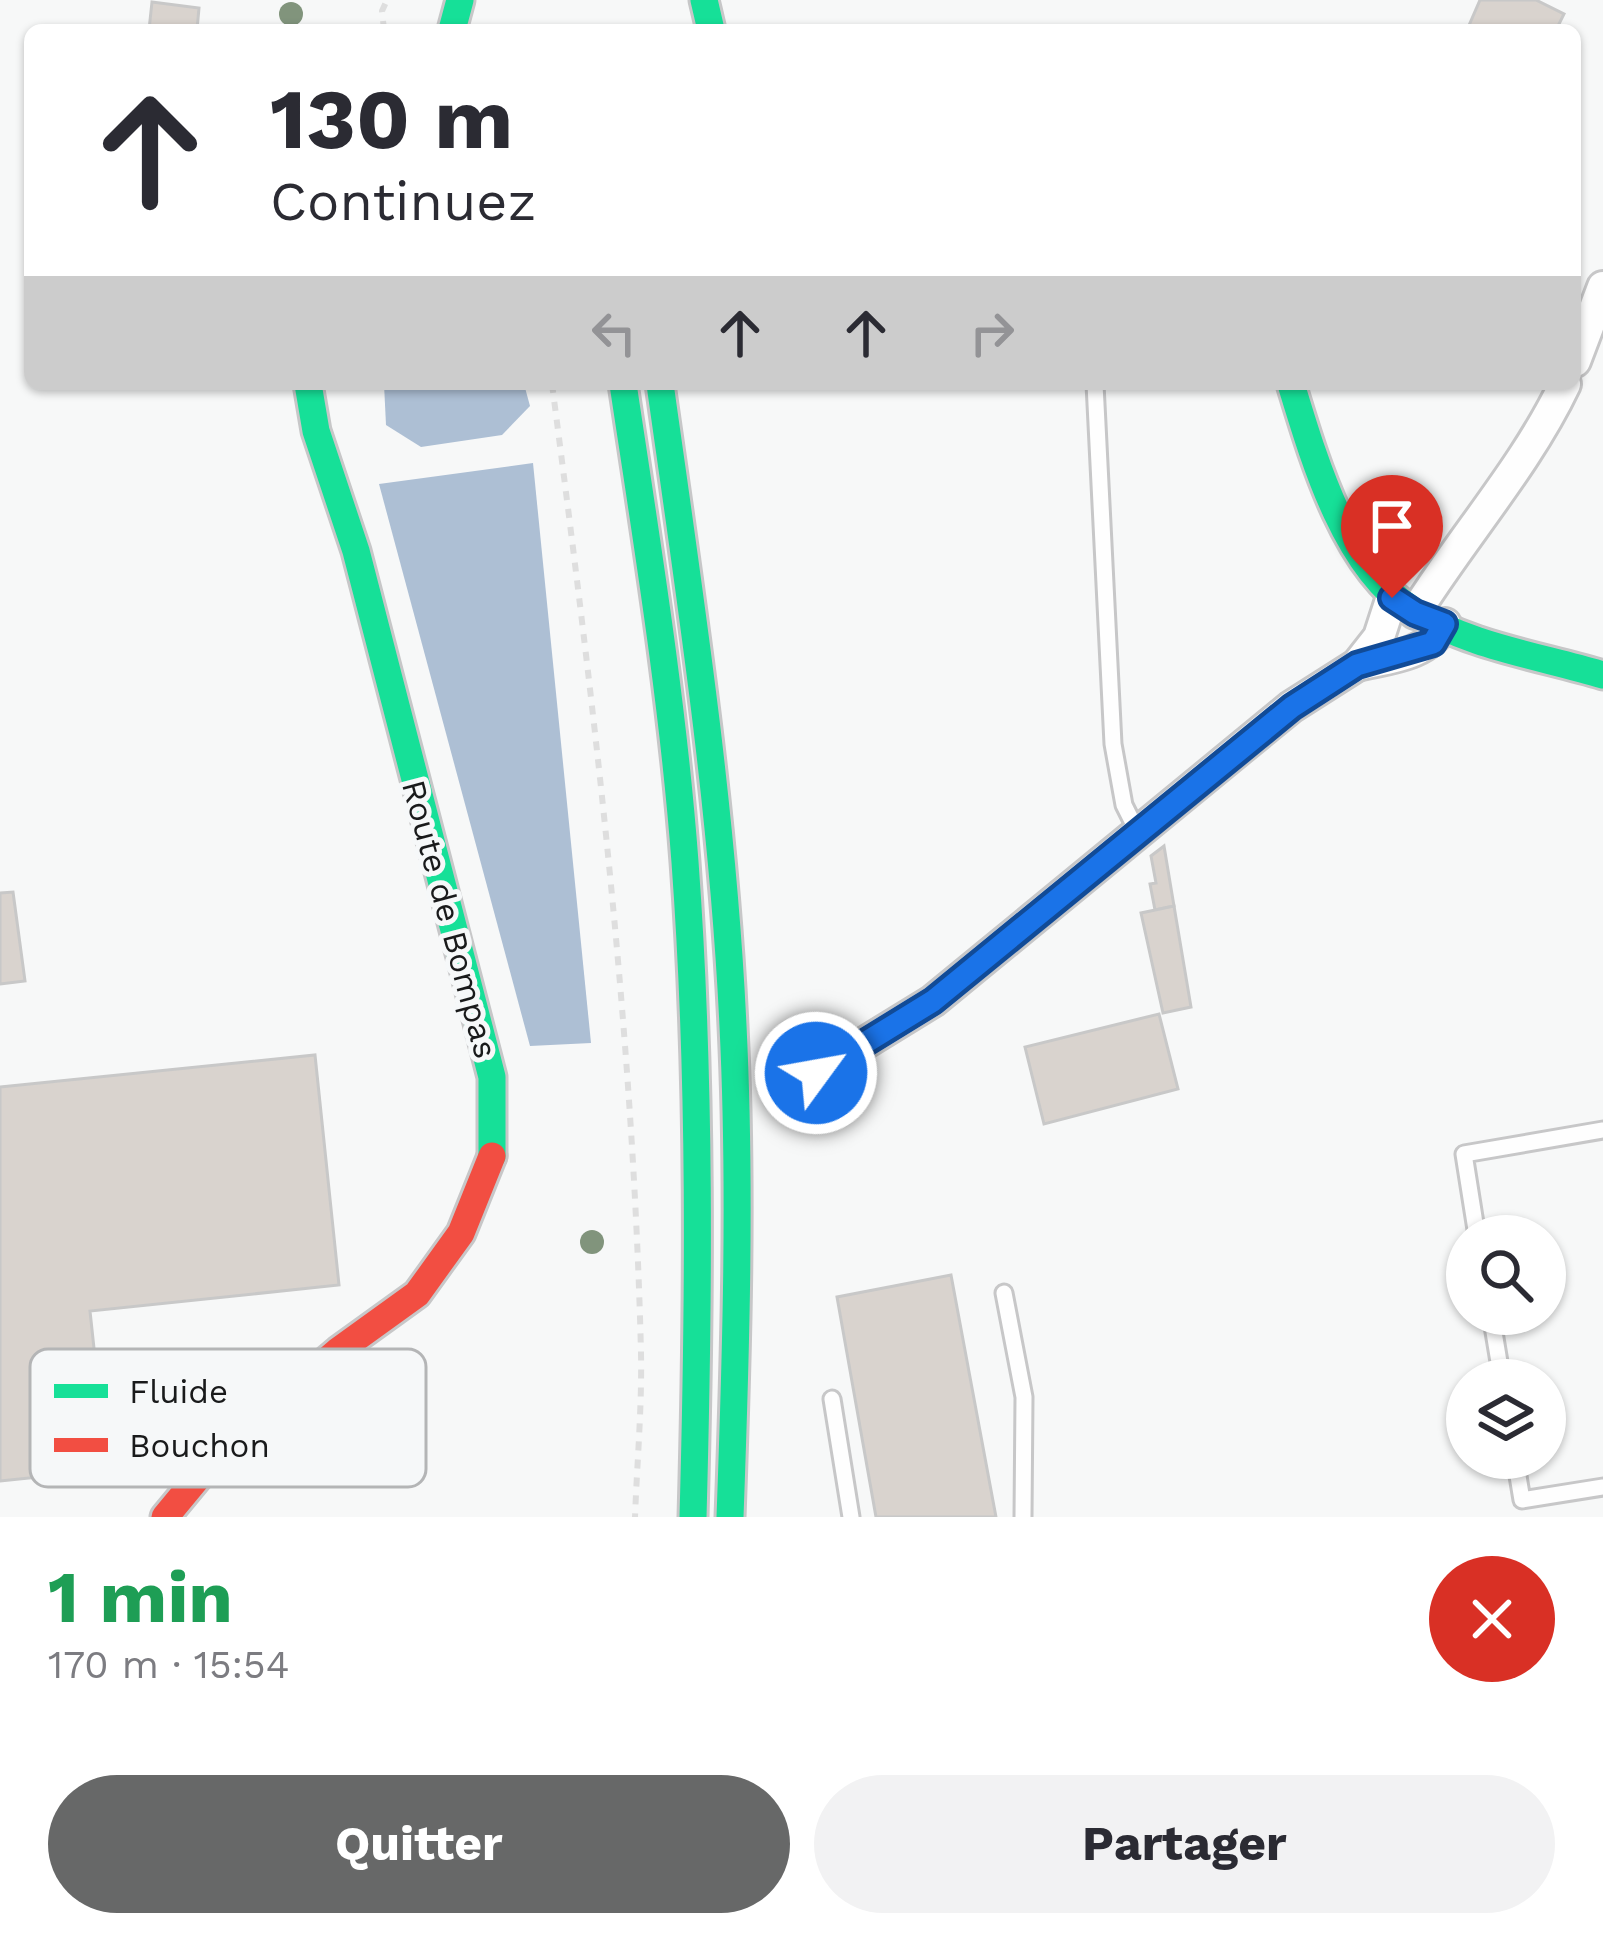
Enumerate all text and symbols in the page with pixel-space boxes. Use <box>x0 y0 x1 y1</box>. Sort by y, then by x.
text: 130 m <box>270 70 513 168</box>
icon: ahead <box>72 72 228 228</box>
text: Continuez <box>270 170 536 233</box>
icon: left <box>581 300 647 366</box>
icon: ahead <box>707 300 773 366</box>
icon: ahead <box>833 300 899 366</box>
icon: right <box>959 300 1025 366</box>
pin <box>1341 475 1443 598</box>
icon: arrive <box>1359 493 1425 559</box>
street label: Route de Bompas <box>394 776 506 1062</box>
position arrow <box>753 1010 879 1136</box>
map controls <box>1446 1215 1566 1479</box>
button: search <box>1446 1215 1566 1335</box>
legend <box>30 1349 426 1487</box>
button: layers <box>1446 1359 1566 1479</box>
text: Fluide <box>129 1372 228 1411</box>
text: Bouchon <box>129 1426 270 1465</box>
text: 1 min <box>48 1555 233 1639</box>
button: close <box>1429 1556 1555 1682</box>
text: 170 m · 15:54 <box>48 1642 290 1687</box>
button: Quitter <box>48 1775 790 1913</box>
button: Partager <box>814 1775 1555 1913</box>

